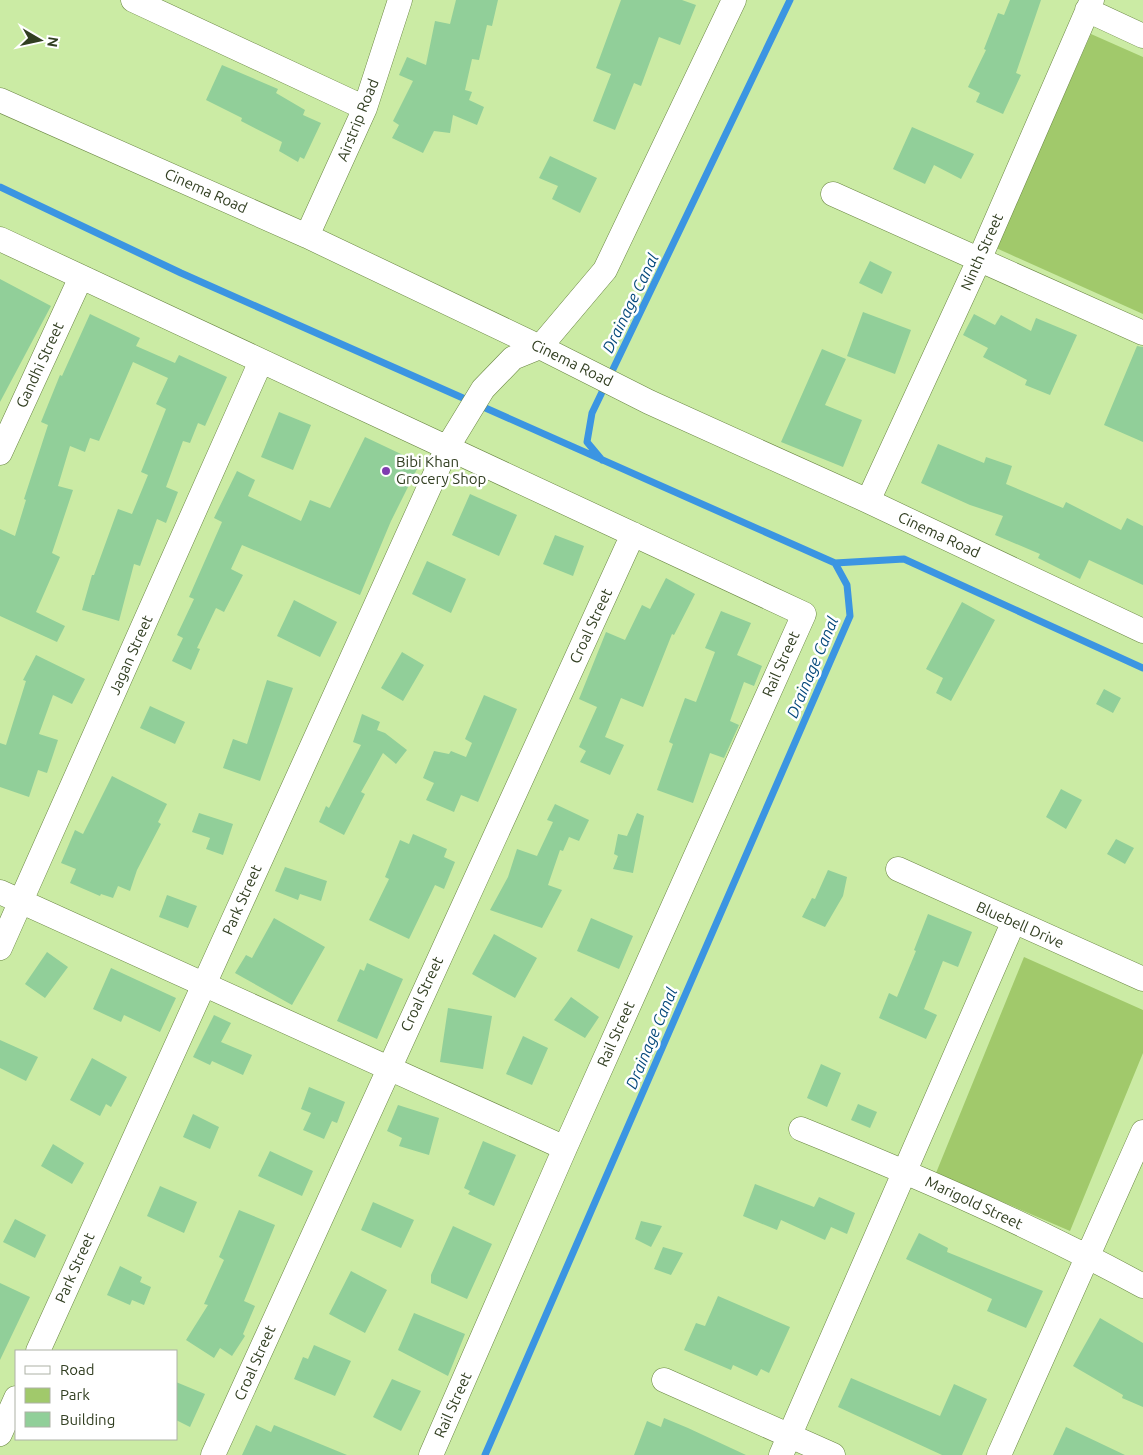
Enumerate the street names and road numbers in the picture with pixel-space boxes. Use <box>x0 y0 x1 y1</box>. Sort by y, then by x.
street label: Airstrip Road <box>333 76 382 164</box>
street label: Cinema Road <box>162 165 250 216</box>
street label: Ninth Street <box>957 210 1006 293</box>
street label: Gandhi Street <box>12 319 67 410</box>
street label: Cinema Road <box>529 336 616 390</box>
street label: Cinema Road <box>896 508 983 561</box>
street label: Croal Street <box>566 586 615 666</box>
street label: Jagan Street <box>105 612 156 697</box>
street label: Rail Street <box>759 628 803 699</box>
street label: Park Street <box>219 862 265 938</box>
street label: Bluebell Drive <box>974 898 1067 951</box>
street label: Croal Street <box>397 954 446 1034</box>
street label: Rail Street <box>594 998 638 1069</box>
street label: Marigold Street <box>923 1173 1026 1233</box>
street label: Park Street <box>52 1230 98 1306</box>
street label: Croal Street <box>230 1322 279 1403</box>
street label: Rail Street <box>431 1369 475 1440</box>

